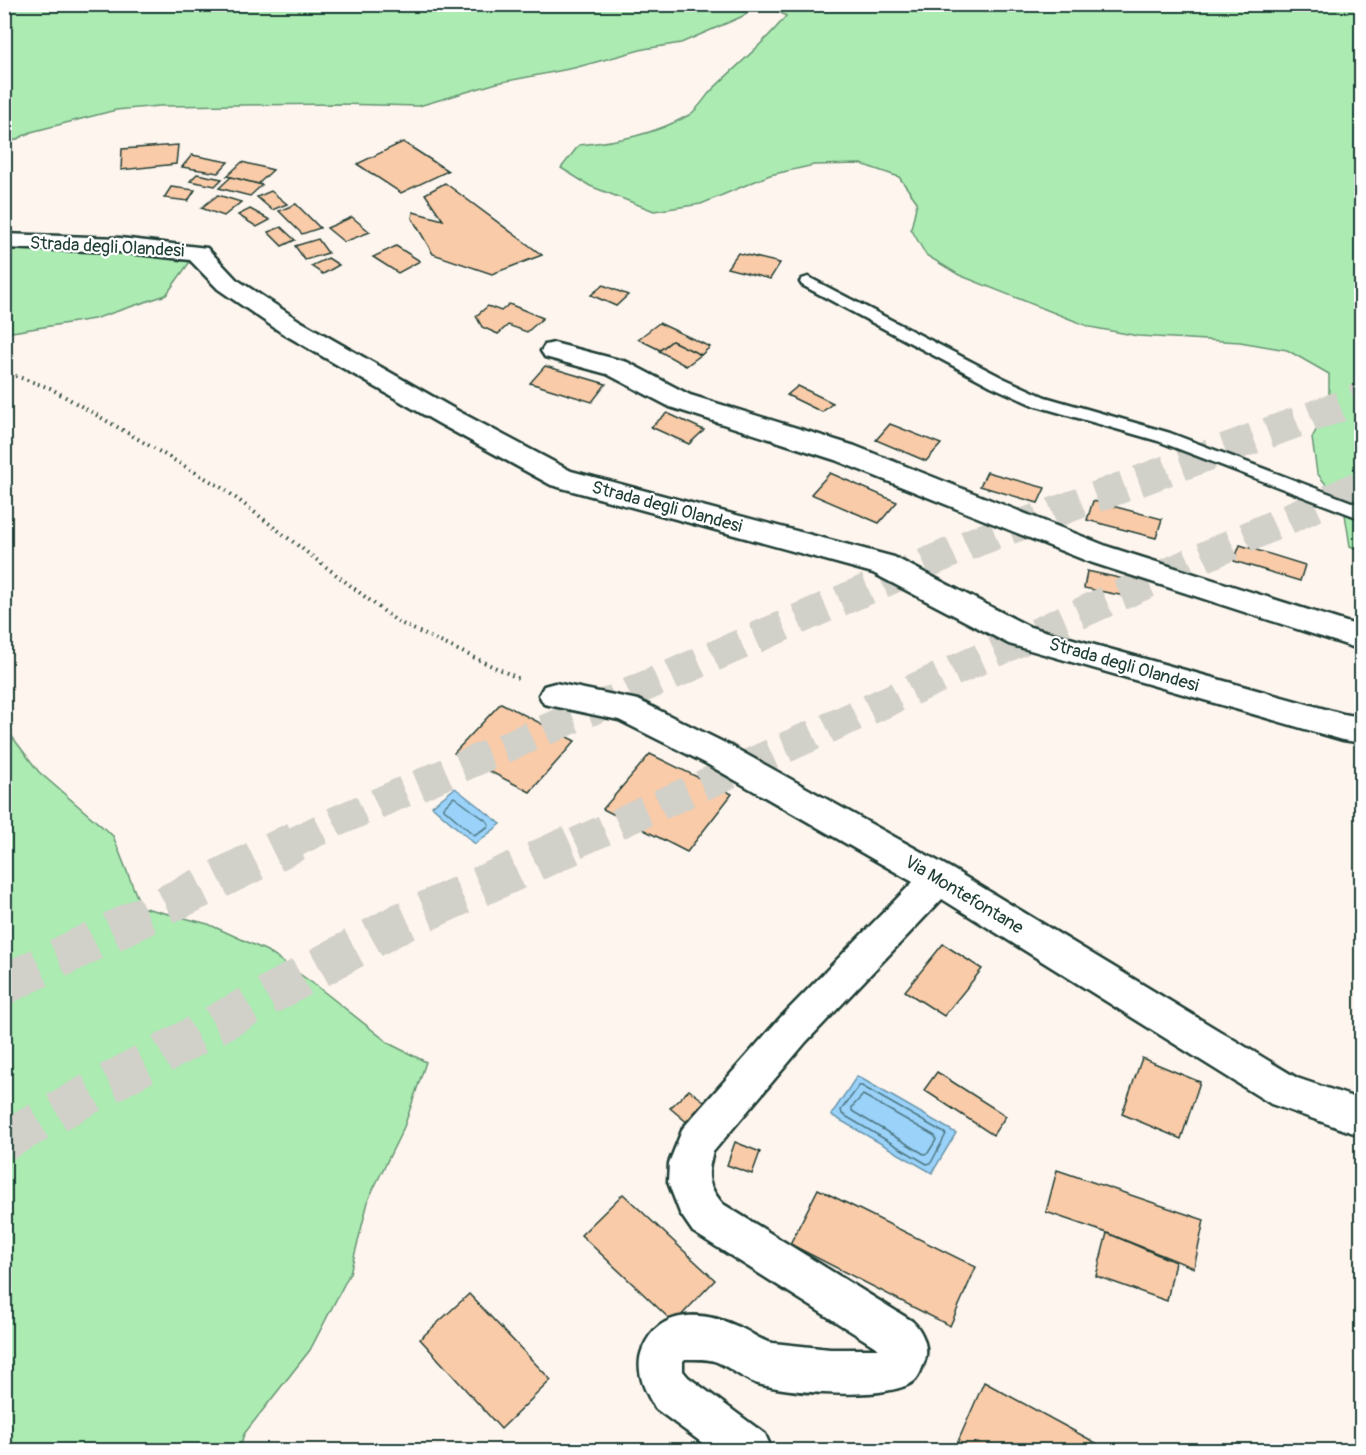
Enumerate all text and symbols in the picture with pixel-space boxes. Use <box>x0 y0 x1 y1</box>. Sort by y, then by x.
street label: Strada degli Olandesi <box>29 231 185 263</box>
street label: Strada degli Olandesi <box>589 476 745 538</box>
street label: Strada degli Olandesi <box>1046 633 1202 697</box>
street label: Via Montefontane <box>900 850 1028 940</box>

